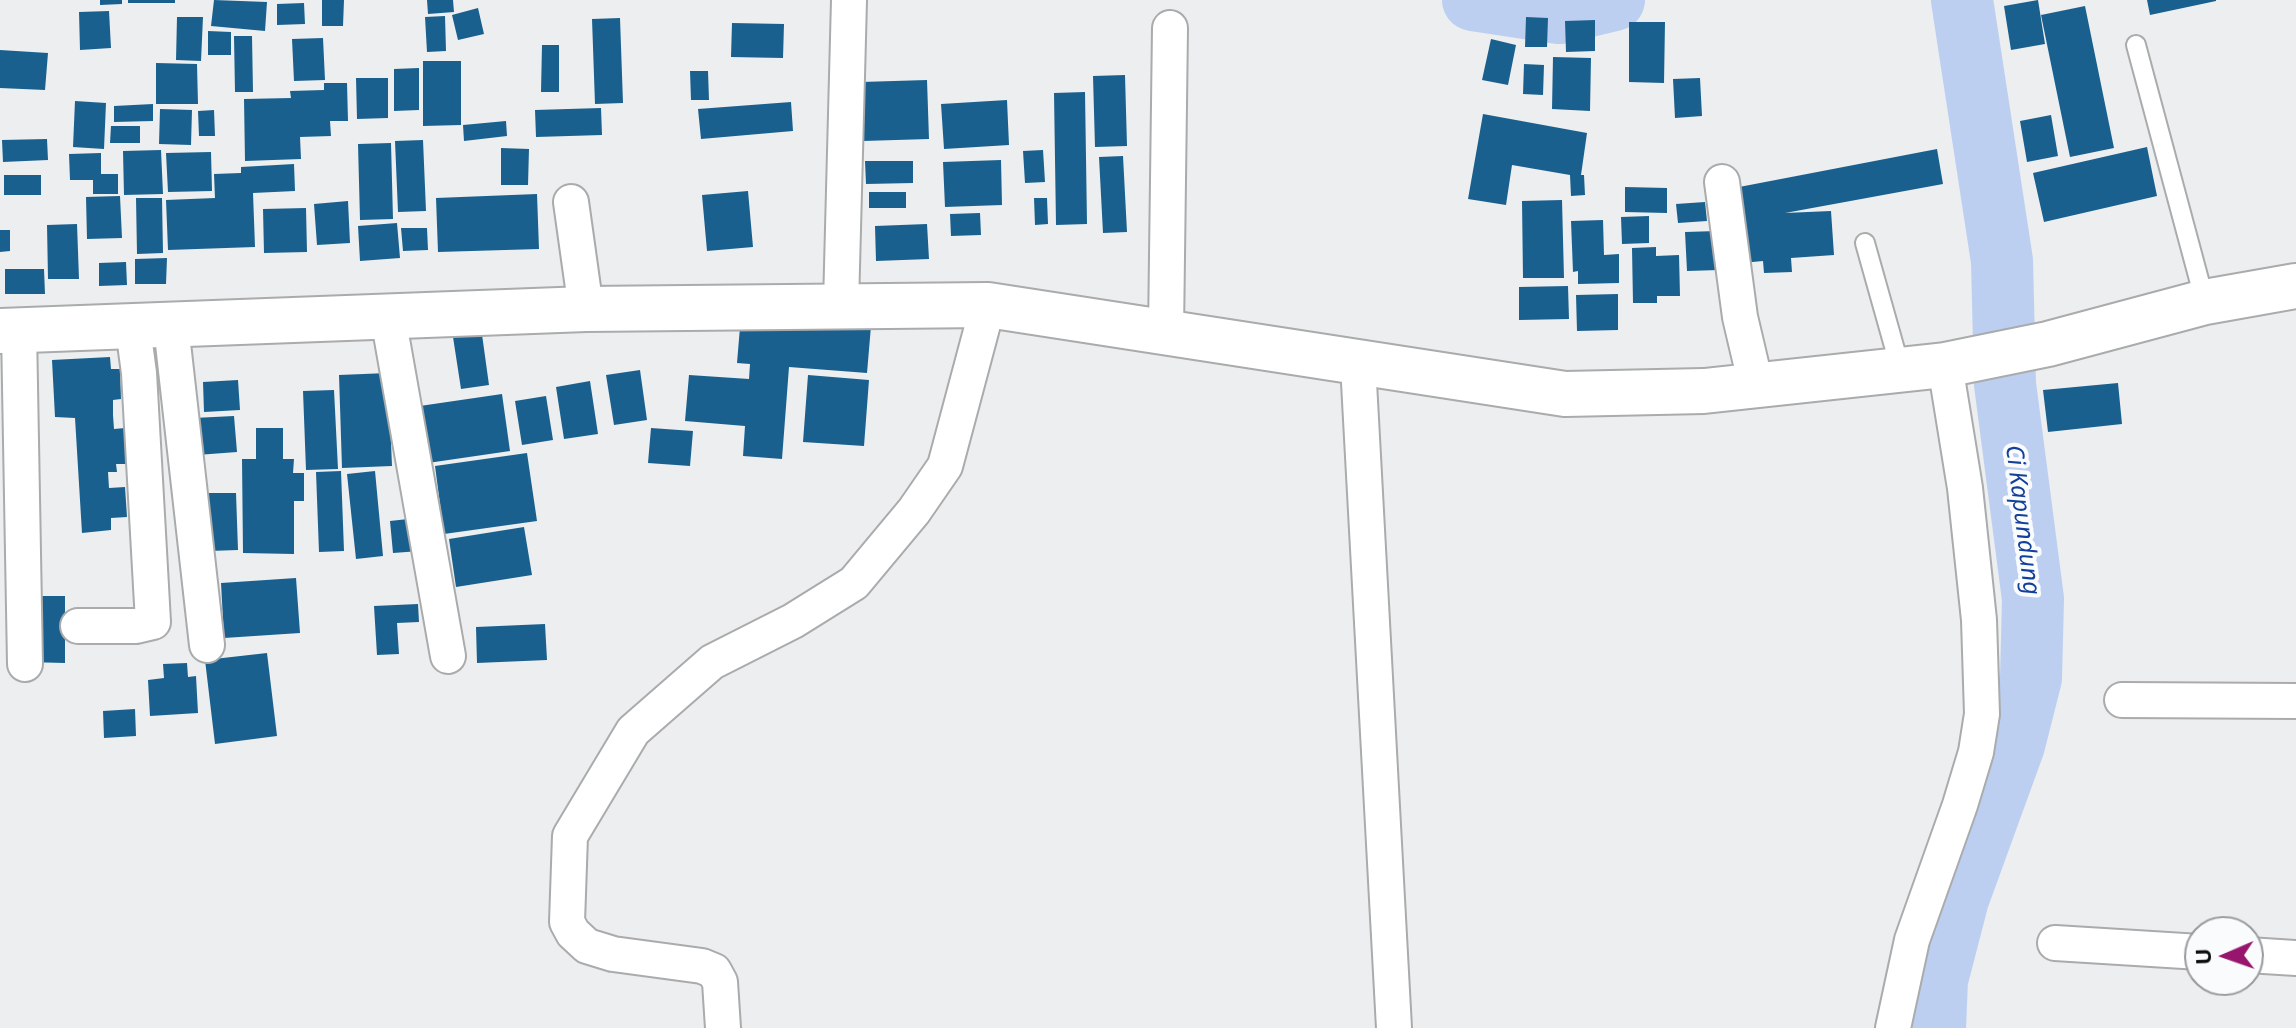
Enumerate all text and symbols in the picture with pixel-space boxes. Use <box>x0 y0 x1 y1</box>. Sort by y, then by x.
water label: Ci Kapundung <box>1999 443 2045 597</box>
north arrow <box>2184 916 2264 996</box>
text: U <box>2187 948 2217 966</box>

